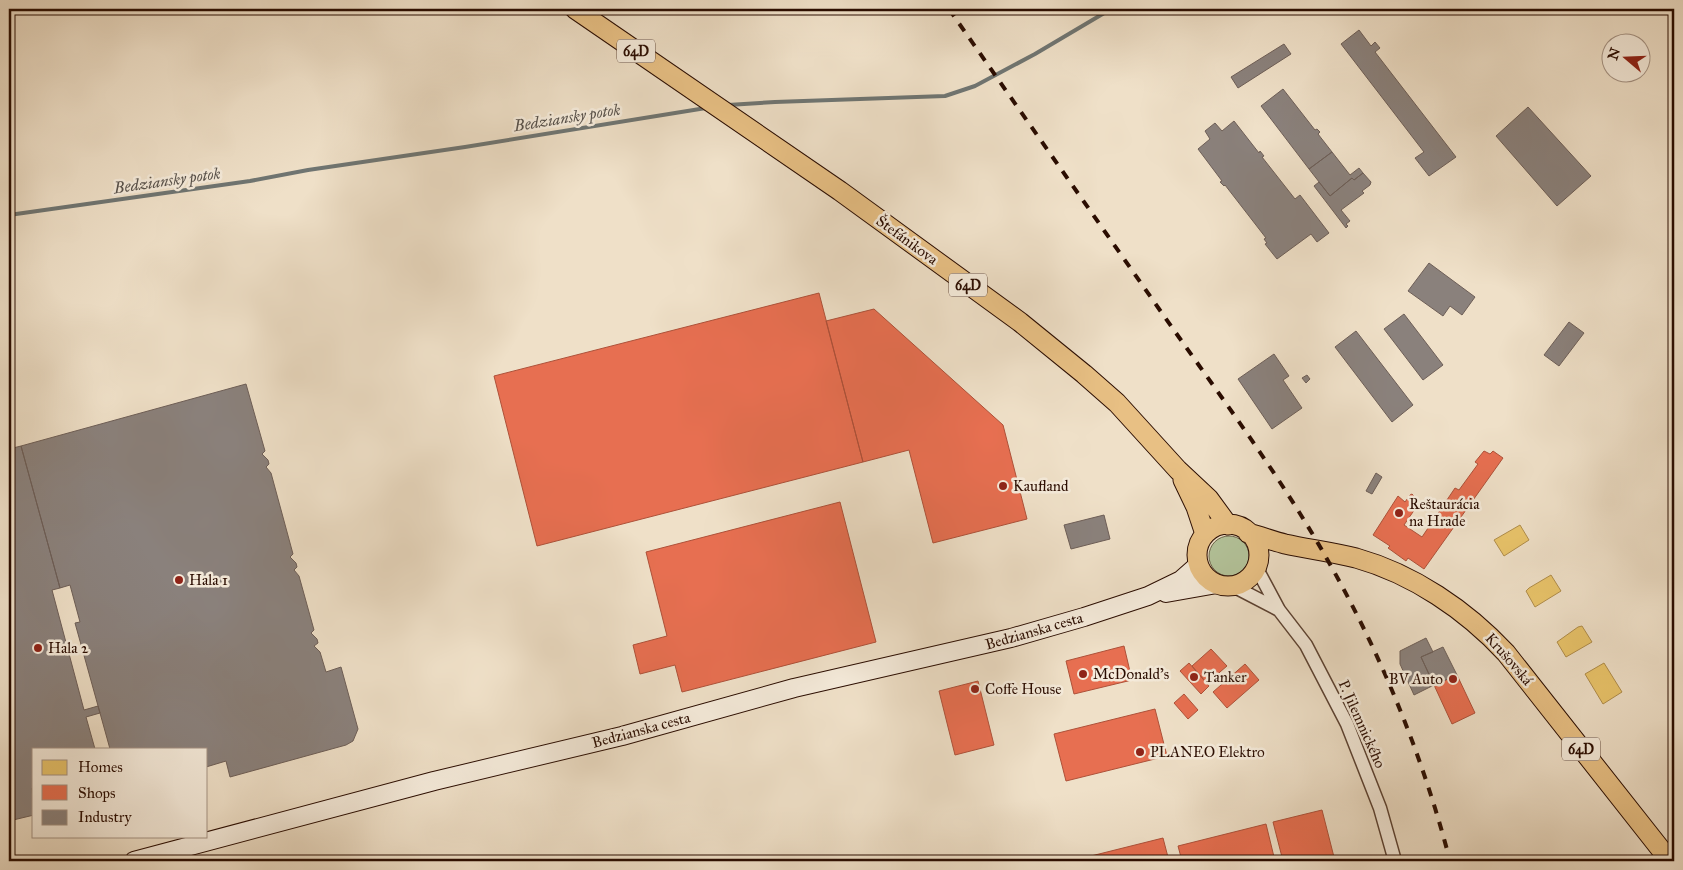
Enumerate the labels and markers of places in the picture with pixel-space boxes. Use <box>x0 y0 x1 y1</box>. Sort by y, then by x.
place label: Kaufland <box>1013 477 1069 495</box>
marker: Kaufland <box>997 480 1009 492</box>
place label: Reštaurácia na Hrade <box>1409 495 1480 530</box>
marker: Reštaurácia na Hrade <box>1393 507 1405 519</box>
place label: Hala 1 <box>189 571 228 589</box>
marker: Hala 1 <box>173 574 185 586</box>
place label: Hala 2 <box>48 639 89 657</box>
marker: Hala 2 <box>32 642 44 654</box>
place label: McDonald's <box>1093 665 1169 683</box>
marker: McDonald's <box>1077 668 1089 680</box>
place label: Tanker <box>1204 668 1247 686</box>
place label: BV Auto <box>1389 670 1443 688</box>
marker: Tanker <box>1188 671 1200 683</box>
marker: BV Auto <box>1447 673 1459 685</box>
place label: Coffe House <box>985 680 1062 698</box>
marker: Coffe House <box>969 683 981 695</box>
place label: PLANEO Elektro <box>1150 743 1265 761</box>
marker: PLANEO Elektro <box>1134 746 1146 758</box>

